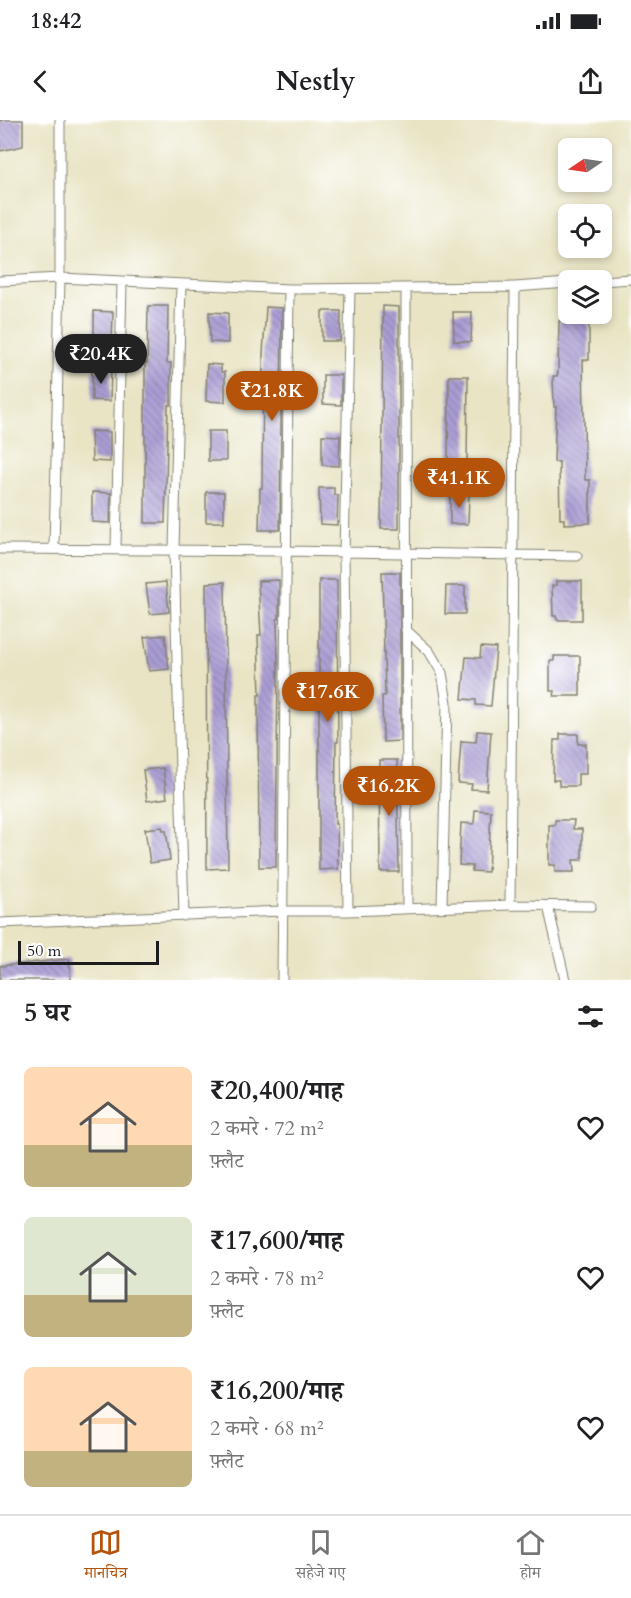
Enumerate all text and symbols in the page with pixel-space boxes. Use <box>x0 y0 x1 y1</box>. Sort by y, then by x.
text: 18:42 <box>30 6 81 36</box>
text: Nestly <box>276 63 355 100</box>
icon: back <box>24 65 57 98</box>
icon: share <box>574 65 607 98</box>
north arrow <box>558 138 612 192</box>
map controls <box>558 138 612 324</box>
button: locate <box>558 204 612 258</box>
button: layers <box>558 270 612 324</box>
pin: ₹20.4K <box>52 334 150 385</box>
text: ₹20.4K <box>69 340 133 367</box>
pin: ₹21.8K <box>223 371 321 422</box>
text: ₹21.8K <box>240 377 304 404</box>
pin: ₹41.1K <box>410 458 508 509</box>
text: ₹41.1K <box>427 464 491 491</box>
pin: ₹17.6K <box>279 672 377 723</box>
text: ₹17.6K <box>296 678 360 705</box>
pin: ₹16.2K <box>340 766 438 817</box>
text: ₹16.2K <box>357 772 421 799</box>
scale bar <box>18 938 159 965</box>
text: 50 m <box>27 940 61 962</box>
text: 5 घर <box>24 995 70 1030</box>
icon: filters <box>574 1000 607 1033</box>
text: ₹20,400/माह <box>210 1073 343 1108</box>
icon: home <box>72 1091 144 1163</box>
icon: heart <box>574 1111 607 1144</box>
text: 2 कमरे · 72 m² <box>210 1115 324 1142</box>
text: फ़्लैट <box>210 1148 243 1175</box>
text: ₹17,600/माह <box>210 1223 343 1258</box>
icon: home <box>72 1241 144 1313</box>
icon: heart <box>574 1261 607 1294</box>
text: 2 कमरे · 78 m² <box>210 1265 324 1292</box>
text: फ़्लैट <box>210 1298 243 1325</box>
text: ₹16,200/माह <box>210 1373 343 1408</box>
icon: home <box>72 1391 144 1463</box>
icon: heart <box>574 1411 607 1444</box>
text: 2 कमरे · 68 m² <box>210 1415 324 1442</box>
text: फ़्लैट <box>210 1448 243 1475</box>
tab: मानचित्र <box>84 1526 128 1588</box>
tab: सहेजे गए <box>296 1526 346 1588</box>
tab: होम <box>514 1526 547 1588</box>

